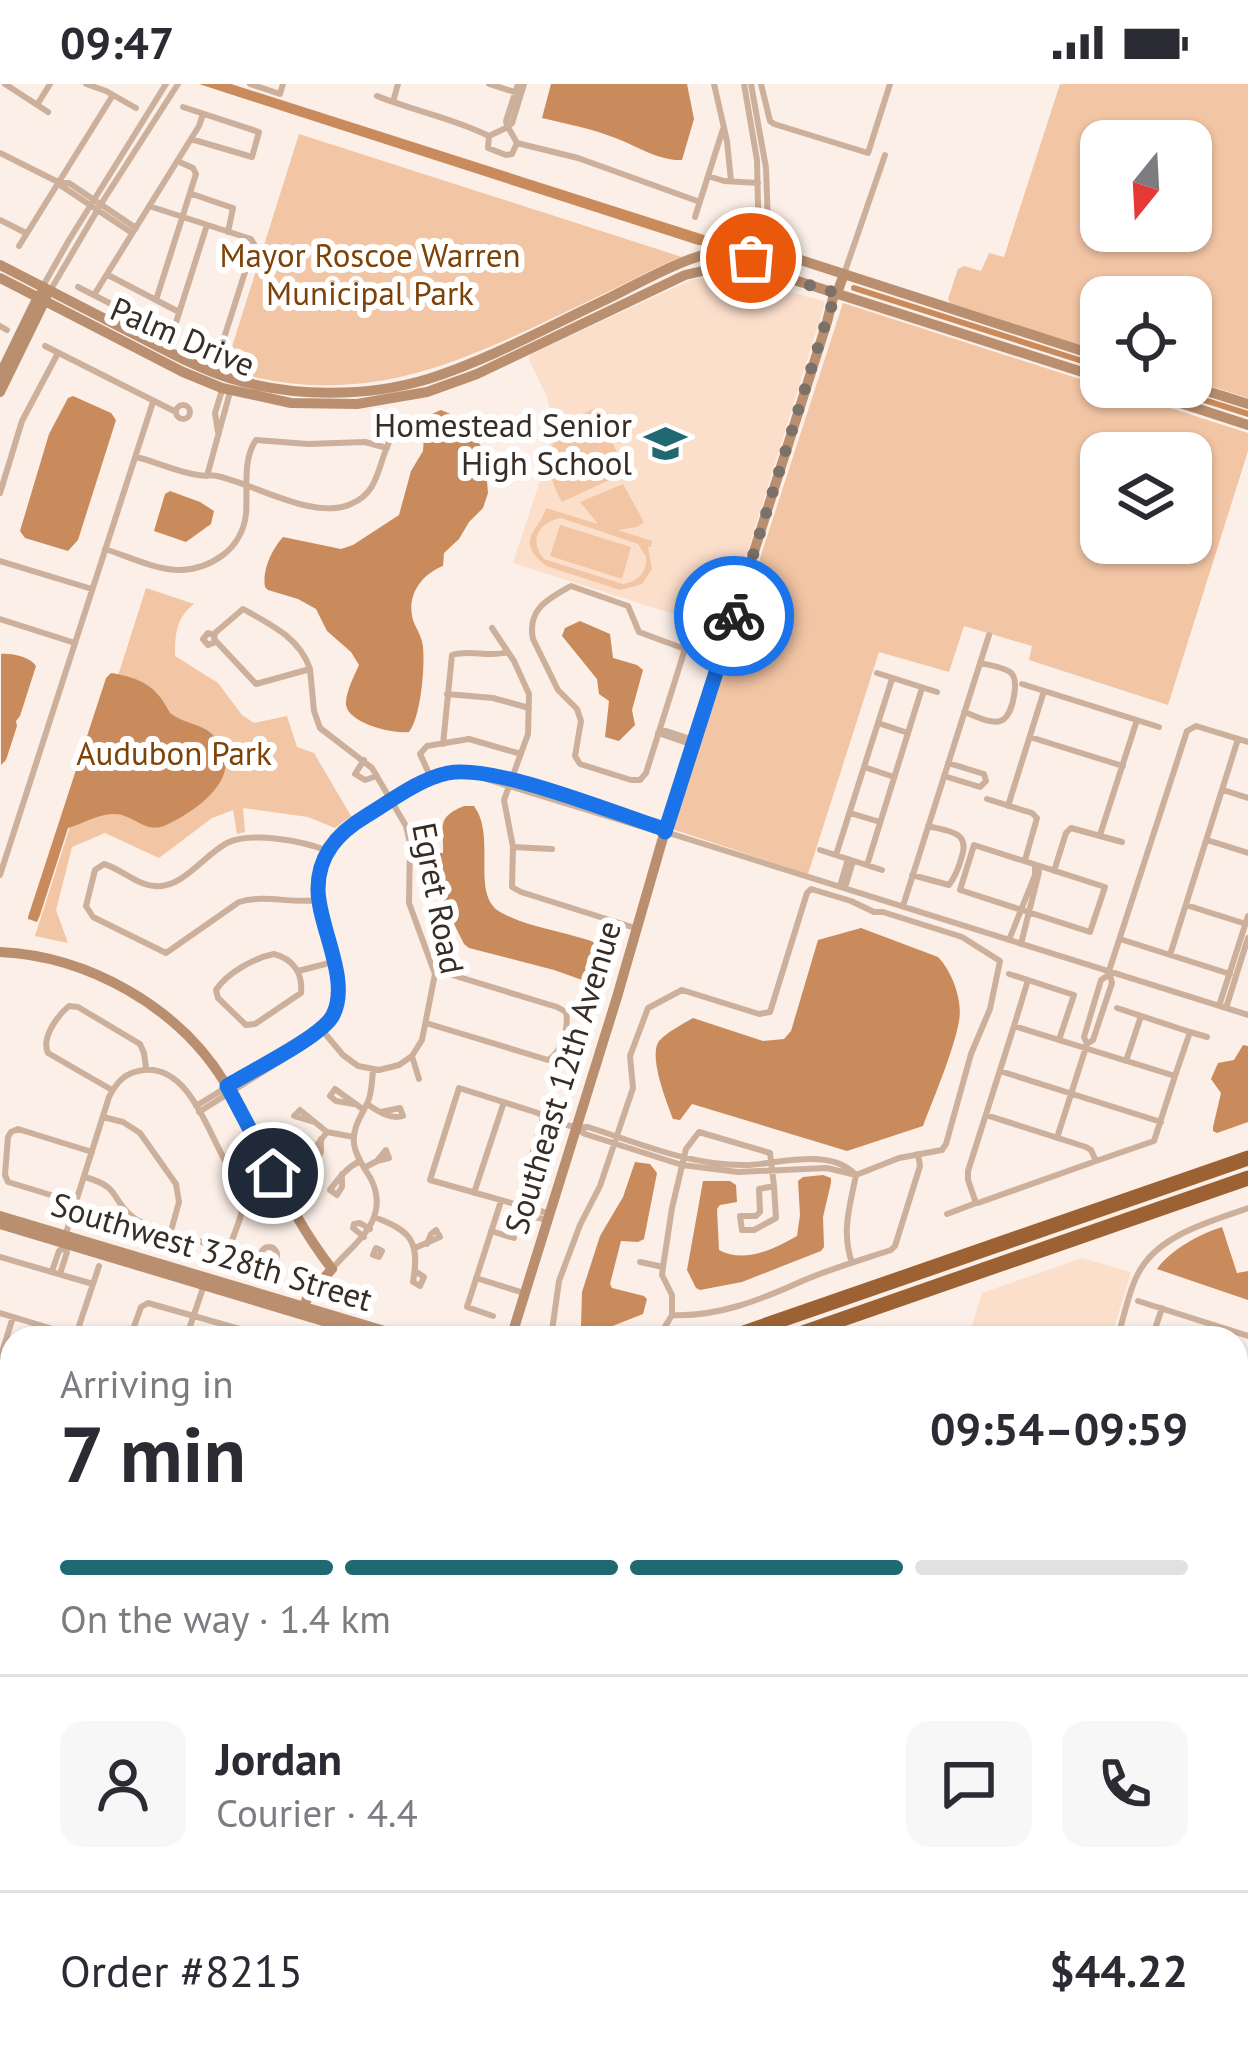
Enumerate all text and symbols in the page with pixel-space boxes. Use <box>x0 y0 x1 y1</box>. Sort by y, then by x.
text: 09:47 <box>60 13 174 71</box>
north arrow <box>1080 120 1212 252</box>
map controls <box>1080 120 1212 564</box>
pin <box>700 207 802 309</box>
icon: bag <box>718 225 784 291</box>
park label: Mayor Roscoe Warren Municipal Park <box>219 233 521 314</box>
button: locate <box>1080 276 1212 408</box>
street label: Palm Drive <box>104 286 262 386</box>
place label: Homestead Senior High School <box>374 403 632 484</box>
school or university icon: Homestead Senior High School <box>643 420 689 466</box>
button: layers <box>1080 432 1212 564</box>
courier <box>674 556 794 676</box>
icon: bike <box>701 583 767 649</box>
park label: Audubon Park <box>76 731 272 774</box>
street label: Egret Road <box>403 819 475 977</box>
street label: Southeast 12th Avenue <box>494 915 630 1239</box>
pin <box>222 1122 324 1224</box>
icon: home <box>240 1140 306 1206</box>
street label: Southwest 328th Street <box>46 1182 378 1320</box>
text: Arriving in <box>60 1358 234 1409</box>
text: 09:54–09:59 <box>930 1399 1188 1457</box>
text: 7 min <box>60 1403 246 1504</box>
text: On the way · 1.4 km <box>60 1593 391 1644</box>
button: person <box>60 1721 186 1847</box>
button: chat <box>906 1721 1032 1847</box>
button: phone <box>1062 1721 1188 1847</box>
text: Jordan <box>216 1729 342 1787</box>
text: Courier · 4.4 <box>216 1787 418 1838</box>
text: Order #8215 <box>60 1941 303 1999</box>
text: $44.22 <box>1049 1941 1188 1999</box>

